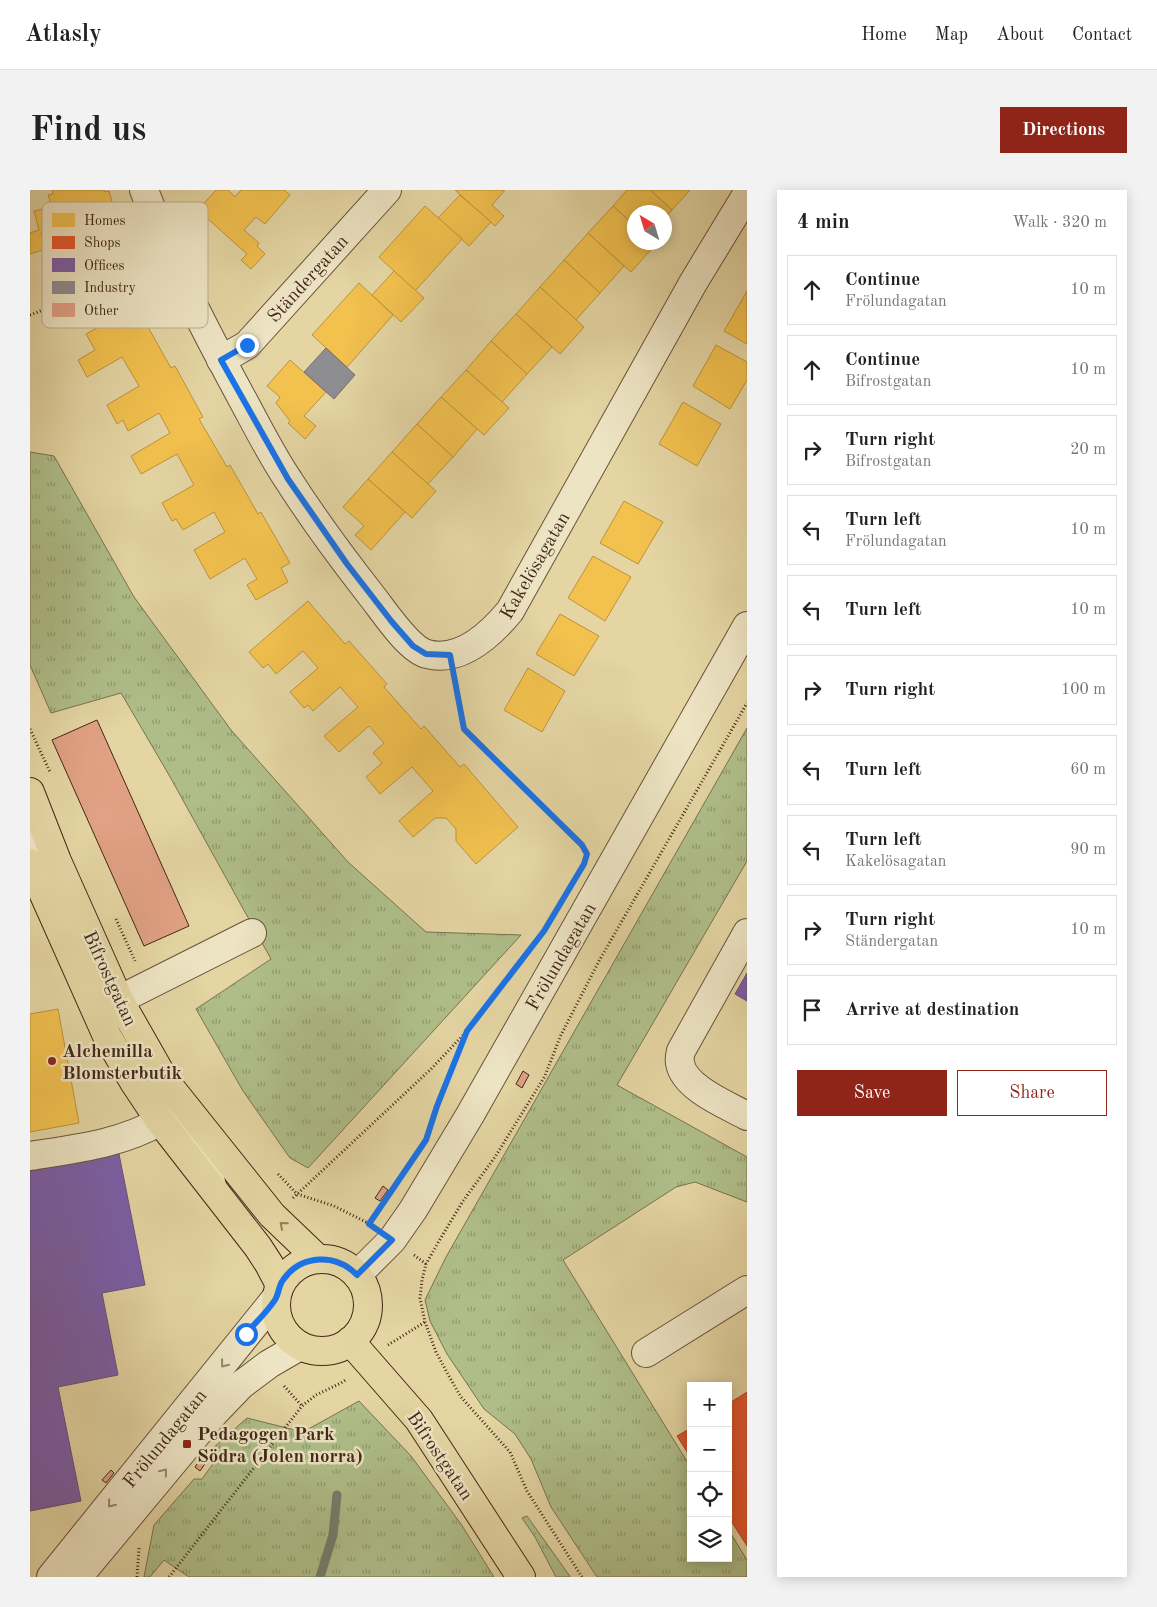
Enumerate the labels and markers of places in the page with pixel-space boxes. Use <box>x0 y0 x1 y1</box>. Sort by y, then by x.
place label: Alchemilla Blomsterbutik <box>62 1043 182 1084</box>
marker: Alchemilla Blomsterbutik <box>46 1055 58 1067</box>
place label: Pedagogen Park Södra (Jolen norra) <box>197 1426 363 1467</box>
marker: Pedagogen Park Södra (Jolen norra) <box>181 1438 193 1450</box>

